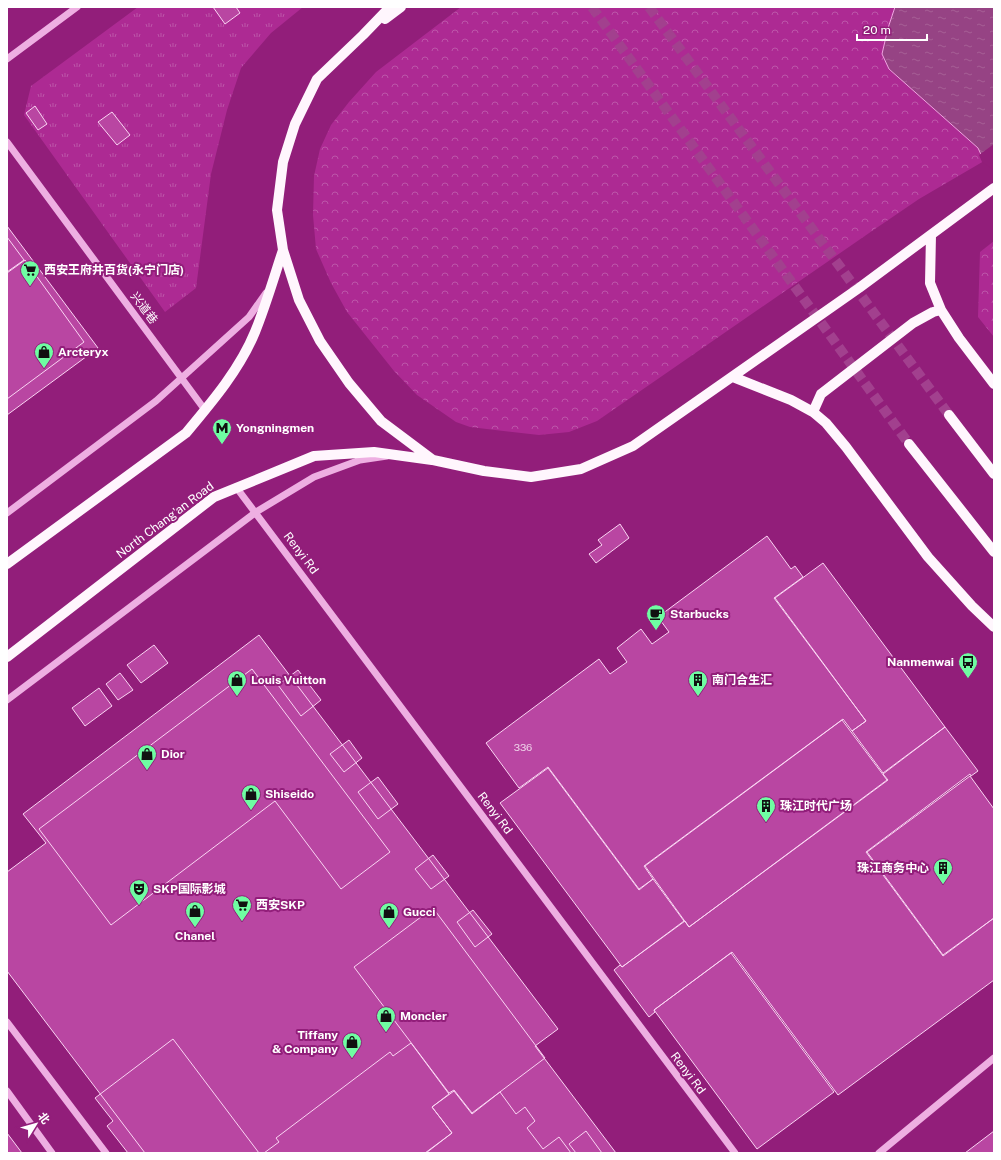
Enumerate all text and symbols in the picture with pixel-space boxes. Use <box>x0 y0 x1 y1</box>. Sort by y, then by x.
scale bar <box>857 16 927 42</box>
text: 20 m <box>863 23 891 37</box>
supermarket icon: 西安王府井百货(永宁门店) <box>19 259 41 287</box>
place label: 西安王府井百货(永宁门店) <box>44 263 184 277</box>
street label: 兴道巷 <box>128 289 160 327</box>
shop icon: Arcteryx <box>33 341 55 369</box>
place label: Arcteryx <box>58 345 109 359</box>
metro station icon: Yongningmen <box>211 417 233 445</box>
place label: Yongningmen <box>236 421 314 435</box>
street label: North Chang'an Road <box>114 479 216 561</box>
street label: Renyi Rd <box>281 529 321 577</box>
cafe icon: Starbucks <box>645 603 667 631</box>
place label: Starbucks <box>670 607 729 621</box>
bus stop icon: Nanmenwai <box>957 651 979 679</box>
place label: Nanmenwai <box>887 655 954 669</box>
shop icon: Louis Vuitton <box>226 669 248 697</box>
building icon: 南门合生汇 <box>687 669 709 697</box>
place label: Louis Vuitton <box>251 673 326 687</box>
place label: 南门合生汇 <box>712 673 772 687</box>
house number: 336 <box>514 741 532 753</box>
shop icon: Dior <box>136 743 158 771</box>
place label: Dior <box>161 747 185 761</box>
shop icon: Shiseido <box>240 783 262 811</box>
place label: Shiseido <box>265 787 314 801</box>
street label: Renyi Rd <box>475 789 515 837</box>
building icon: 珠江时代广场 <box>755 795 777 823</box>
place label: 珠江时代广场 <box>780 799 852 813</box>
building icon: 珠江商务中心 <box>932 857 954 885</box>
place label: 珠江商务中心 <box>857 861 929 875</box>
theatre icon: SKP国际影城 <box>128 878 150 906</box>
place label: SKP国际影城 <box>153 882 226 896</box>
supermarket icon: 西安SKP <box>231 894 253 922</box>
place label: 西安SKP <box>256 898 305 912</box>
shop icon: Chanel <box>184 900 206 928</box>
shop icon: Gucci <box>378 901 400 929</box>
place label: Gucci <box>403 905 436 919</box>
place label: Chanel <box>175 929 215 943</box>
shop icon: Moncler <box>375 1005 397 1033</box>
place label: Moncler <box>400 1009 447 1023</box>
place label: Tiffany & Company <box>272 1028 338 1056</box>
shop icon: Tiffany & Company <box>341 1031 363 1059</box>
street label: Renyi Rd <box>668 1049 708 1097</box>
north arrow <box>16 1104 56 1144</box>
text: 北 <box>36 1110 52 1126</box>

